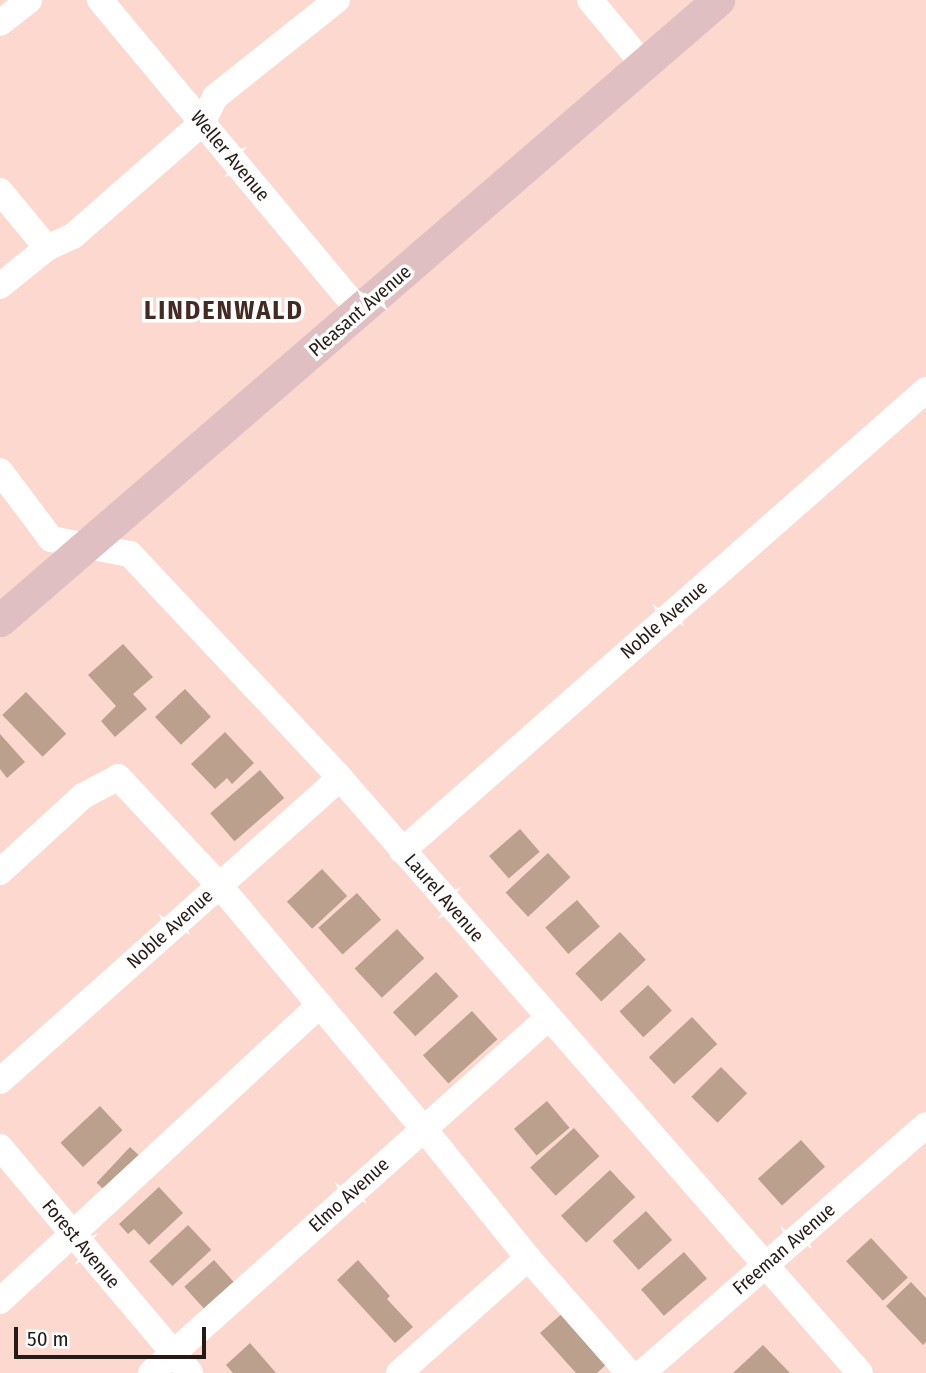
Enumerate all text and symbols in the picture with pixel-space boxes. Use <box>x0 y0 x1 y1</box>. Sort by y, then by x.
street label: Weller Avenue <box>186 106 274 206</box>
street label: Pleasant Avenue <box>304 260 416 362</box>
district label: LINDENWALD <box>145 295 303 327</box>
street label: Noble Avenue <box>616 576 712 664</box>
street label: Laurel Avenue <box>399 849 489 947</box>
street label: Noble Avenue <box>122 885 218 973</box>
street label: Elmo Avenue <box>304 1153 394 1237</box>
street label: Forest Avenue <box>37 1195 125 1293</box>
street label: Freeman Avenue <box>728 1198 840 1300</box>
scale bar <box>18 1314 210 1358</box>
text: 50 m <box>27 1326 69 1352</box>

